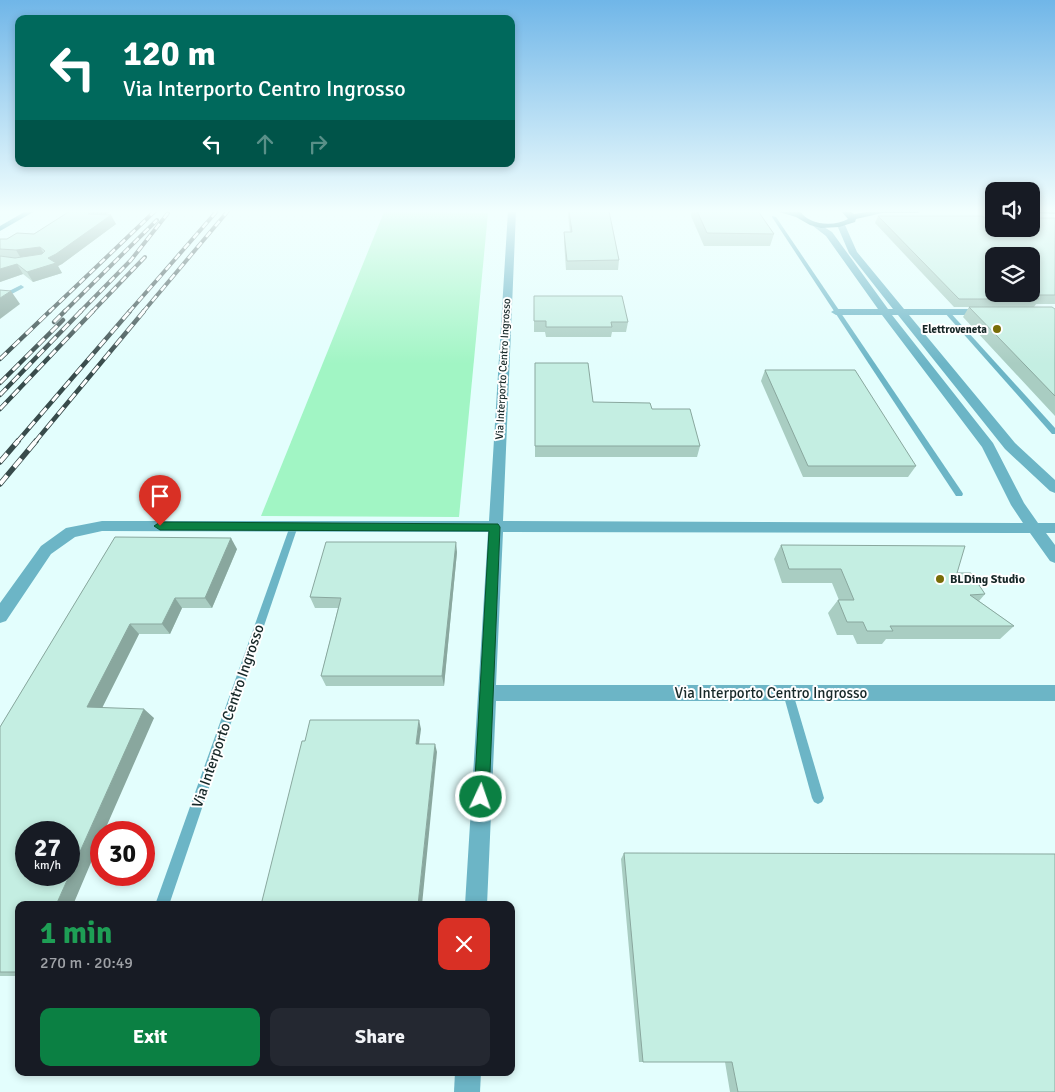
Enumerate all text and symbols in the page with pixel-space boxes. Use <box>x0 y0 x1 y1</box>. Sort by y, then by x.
text: 120 m <box>123 32 216 75</box>
icon: left <box>40 35 105 100</box>
text: Via Interporto Centro Ingrosso <box>123 75 406 102</box>
icon: left <box>198 130 226 158</box>
icon: ahead <box>251 130 279 158</box>
icon: right <box>304 130 332 158</box>
map controls <box>985 182 1040 302</box>
button: sound <box>985 182 1040 237</box>
button: layers <box>985 247 1040 302</box>
street label: Via Interporto Centro Ingrosso <box>493 298 513 440</box>
place label: Elettroveneta <box>922 323 987 336</box>
marker: Elettroveneta <box>991 323 1003 335</box>
pin <box>139 475 181 526</box>
icon: arrive <box>146 482 174 510</box>
place label: BLDing Studio <box>950 572 1025 587</box>
marker: BLDing Studio <box>934 573 946 585</box>
street label: Via Interporto Centro Ingrosso <box>188 622 268 810</box>
street label: Via Interporto Centro Ingrosso <box>675 684 868 702</box>
position arrow <box>454 770 506 822</box>
speed limit sign: 30 <box>90 821 155 886</box>
text: 27 <box>34 832 61 863</box>
text: km/h <box>34 858 61 873</box>
text: 1 min <box>40 915 112 952</box>
button: close <box>438 918 490 970</box>
text: 270 m · 20:49 <box>40 953 133 973</box>
button: Exit <box>40 1008 260 1066</box>
button: Share <box>270 1008 490 1066</box>

